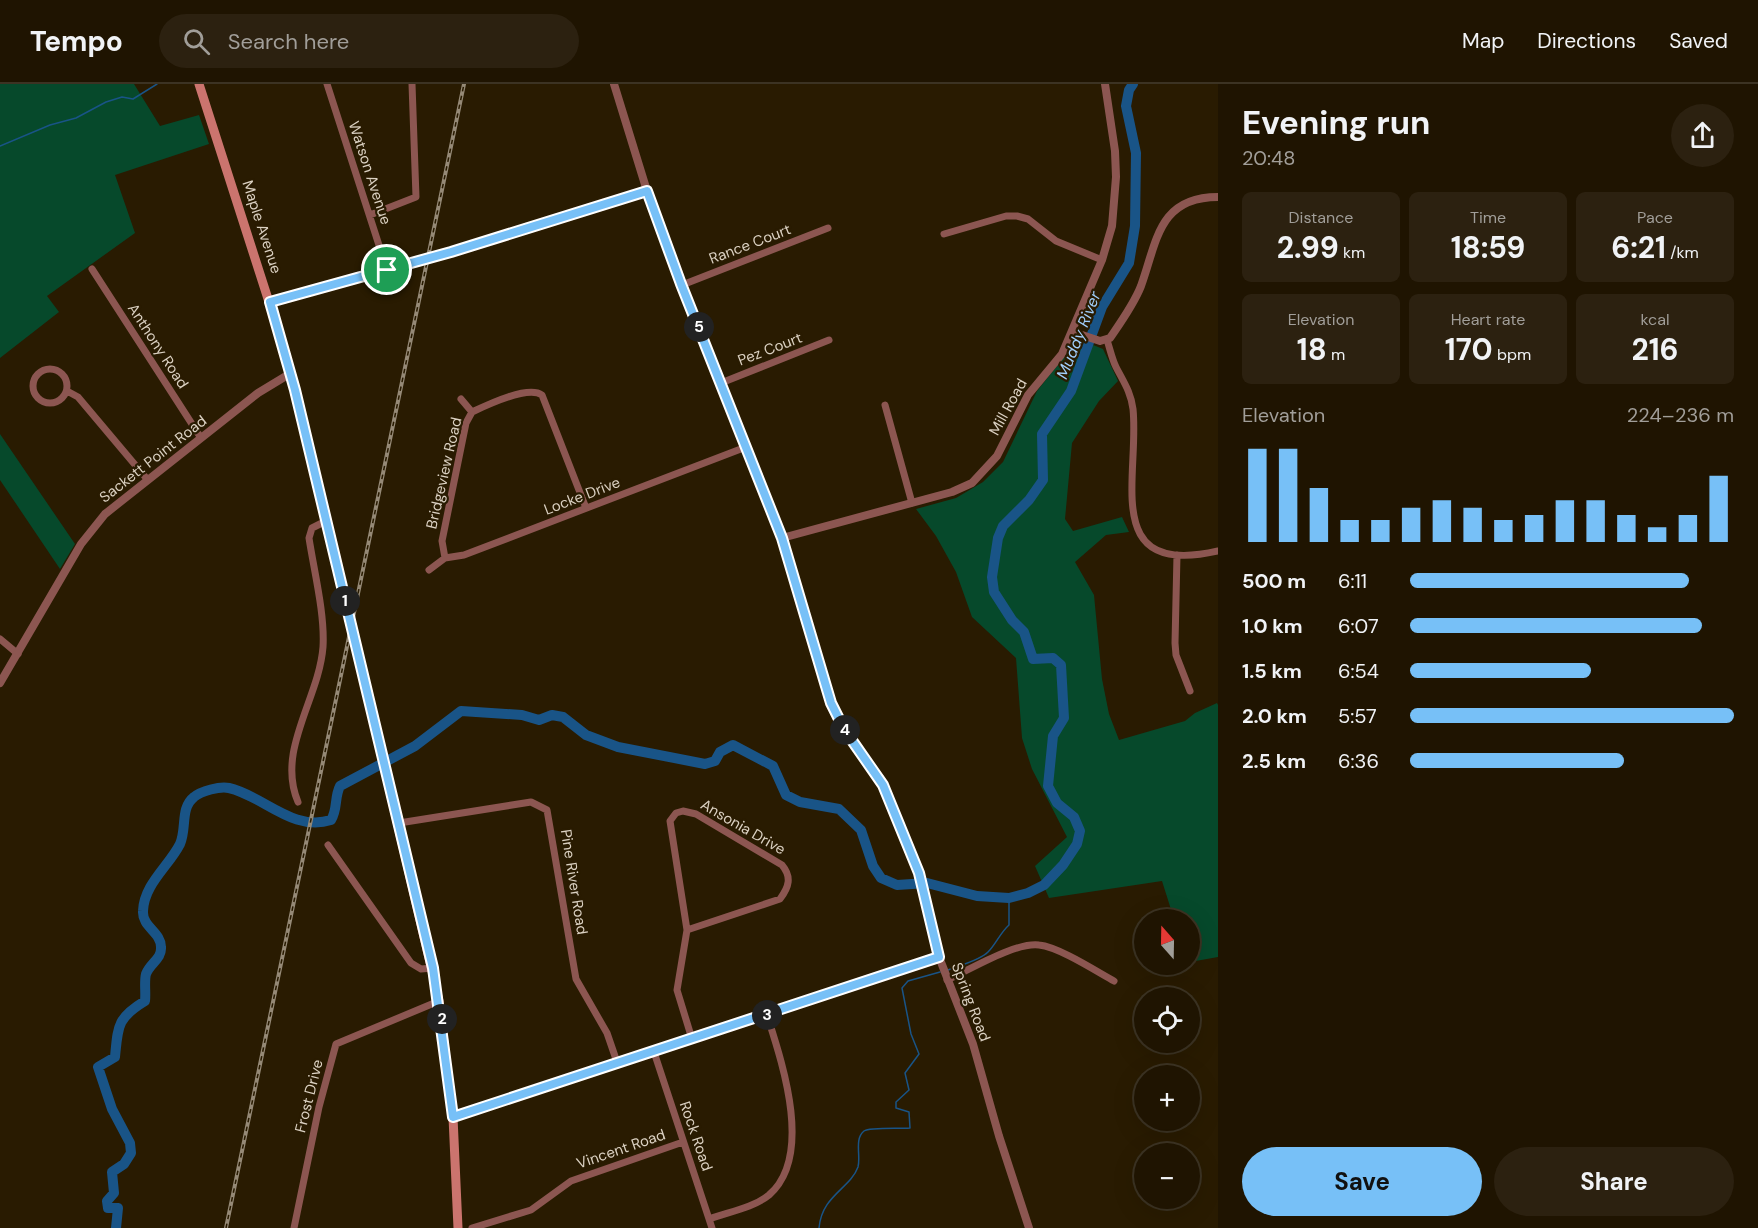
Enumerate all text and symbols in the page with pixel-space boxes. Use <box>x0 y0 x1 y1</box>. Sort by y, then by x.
search box <box>159 14 579 68</box>
text: Tempo <box>30 23 123 60</box>
icon: search <box>180 25 213 58</box>
text: Search here <box>228 27 349 56</box>
text: Map <box>1462 27 1504 55</box>
text: Directions <box>1537 27 1636 55</box>
text: Saved <box>1669 27 1728 55</box>
text: Evening run <box>1242 101 1430 144</box>
button: share <box>1671 104 1734 167</box>
street label: Watson Avenue <box>344 119 396 227</box>
text: 20:48 <box>1242 145 1295 171</box>
street label: Maple Avenue <box>238 178 286 276</box>
text: Distance <box>1289 207 1353 228</box>
text: Time <box>1470 207 1506 228</box>
text: Pace <box>1637 207 1673 228</box>
street label: Rance Court <box>706 219 794 269</box>
text: 2.99 <box>1277 228 1339 267</box>
text: 18:59 <box>1451 228 1525 267</box>
text: 6:21 <box>1611 228 1666 267</box>
text: km <box>1339 242 1365 263</box>
text: /km <box>1666 242 1699 263</box>
pin <box>361 244 412 295</box>
icon: arrive <box>370 253 403 286</box>
water label: Muddy River <box>1051 287 1106 382</box>
street label: Anthony Road <box>123 300 193 392</box>
text: Elevation <box>1288 309 1354 330</box>
text: Heart rate <box>1451 309 1525 330</box>
text: kcal <box>1641 309 1669 330</box>
pin: 5 <box>684 312 714 342</box>
text: 5 <box>694 316 704 337</box>
street label: Pez Court <box>735 328 805 370</box>
text: 18 <box>1297 330 1327 369</box>
text: 170 <box>1445 330 1493 369</box>
text: 216 <box>1631 330 1679 369</box>
text: m <box>1327 344 1345 365</box>
text: bpm <box>1493 344 1531 365</box>
street label: Mill Road <box>984 375 1032 439</box>
text: Elevation <box>1242 402 1325 428</box>
text: 224–236 m <box>1627 402 1734 428</box>
street label: Sackett Point Road <box>95 411 211 507</box>
street label: Bridgeview Road <box>421 415 467 531</box>
street label: Locke Drive <box>541 472 623 520</box>
text: 500 m <box>1242 568 1306 594</box>
text: 6:11 <box>1338 568 1367 594</box>
pin: 1 <box>330 586 360 616</box>
text: 1 <box>342 590 348 611</box>
text: 1.0 km <box>1242 613 1303 639</box>
text: 6:07 <box>1338 613 1379 639</box>
text: 1.5 km <box>1242 658 1302 684</box>
text: 6:54 <box>1338 658 1379 684</box>
text: 2.0 km <box>1242 703 1307 729</box>
text: 5:57 <box>1338 703 1377 729</box>
pin: 4 <box>830 715 860 745</box>
text: 4 <box>840 719 850 740</box>
text: 2.5 km <box>1242 748 1306 774</box>
text: 6:36 <box>1338 748 1379 774</box>
street label: Ansonia Drive <box>697 795 789 859</box>
street label: Pine River Road <box>556 828 592 936</box>
north arrow <box>1134 909 1200 975</box>
map controls <box>1134 909 1200 1209</box>
street label: Spring Road <box>947 960 995 1044</box>
button: locate <box>1134 987 1200 1053</box>
pin: 3 <box>752 1000 782 1030</box>
pin: 2 <box>427 1004 457 1034</box>
text: 3 <box>762 1004 772 1025</box>
text: 2 <box>437 1008 447 1029</box>
street label: Frost Drive <box>290 1057 328 1135</box>
button: + <box>1134 1065 1200 1131</box>
street label: Rock Road <box>675 1099 717 1173</box>
street label: Vincent Road <box>574 1124 668 1174</box>
button: − <box>1134 1143 1200 1209</box>
button: Save <box>1242 1147 1482 1216</box>
button: Share <box>1494 1147 1734 1216</box>

